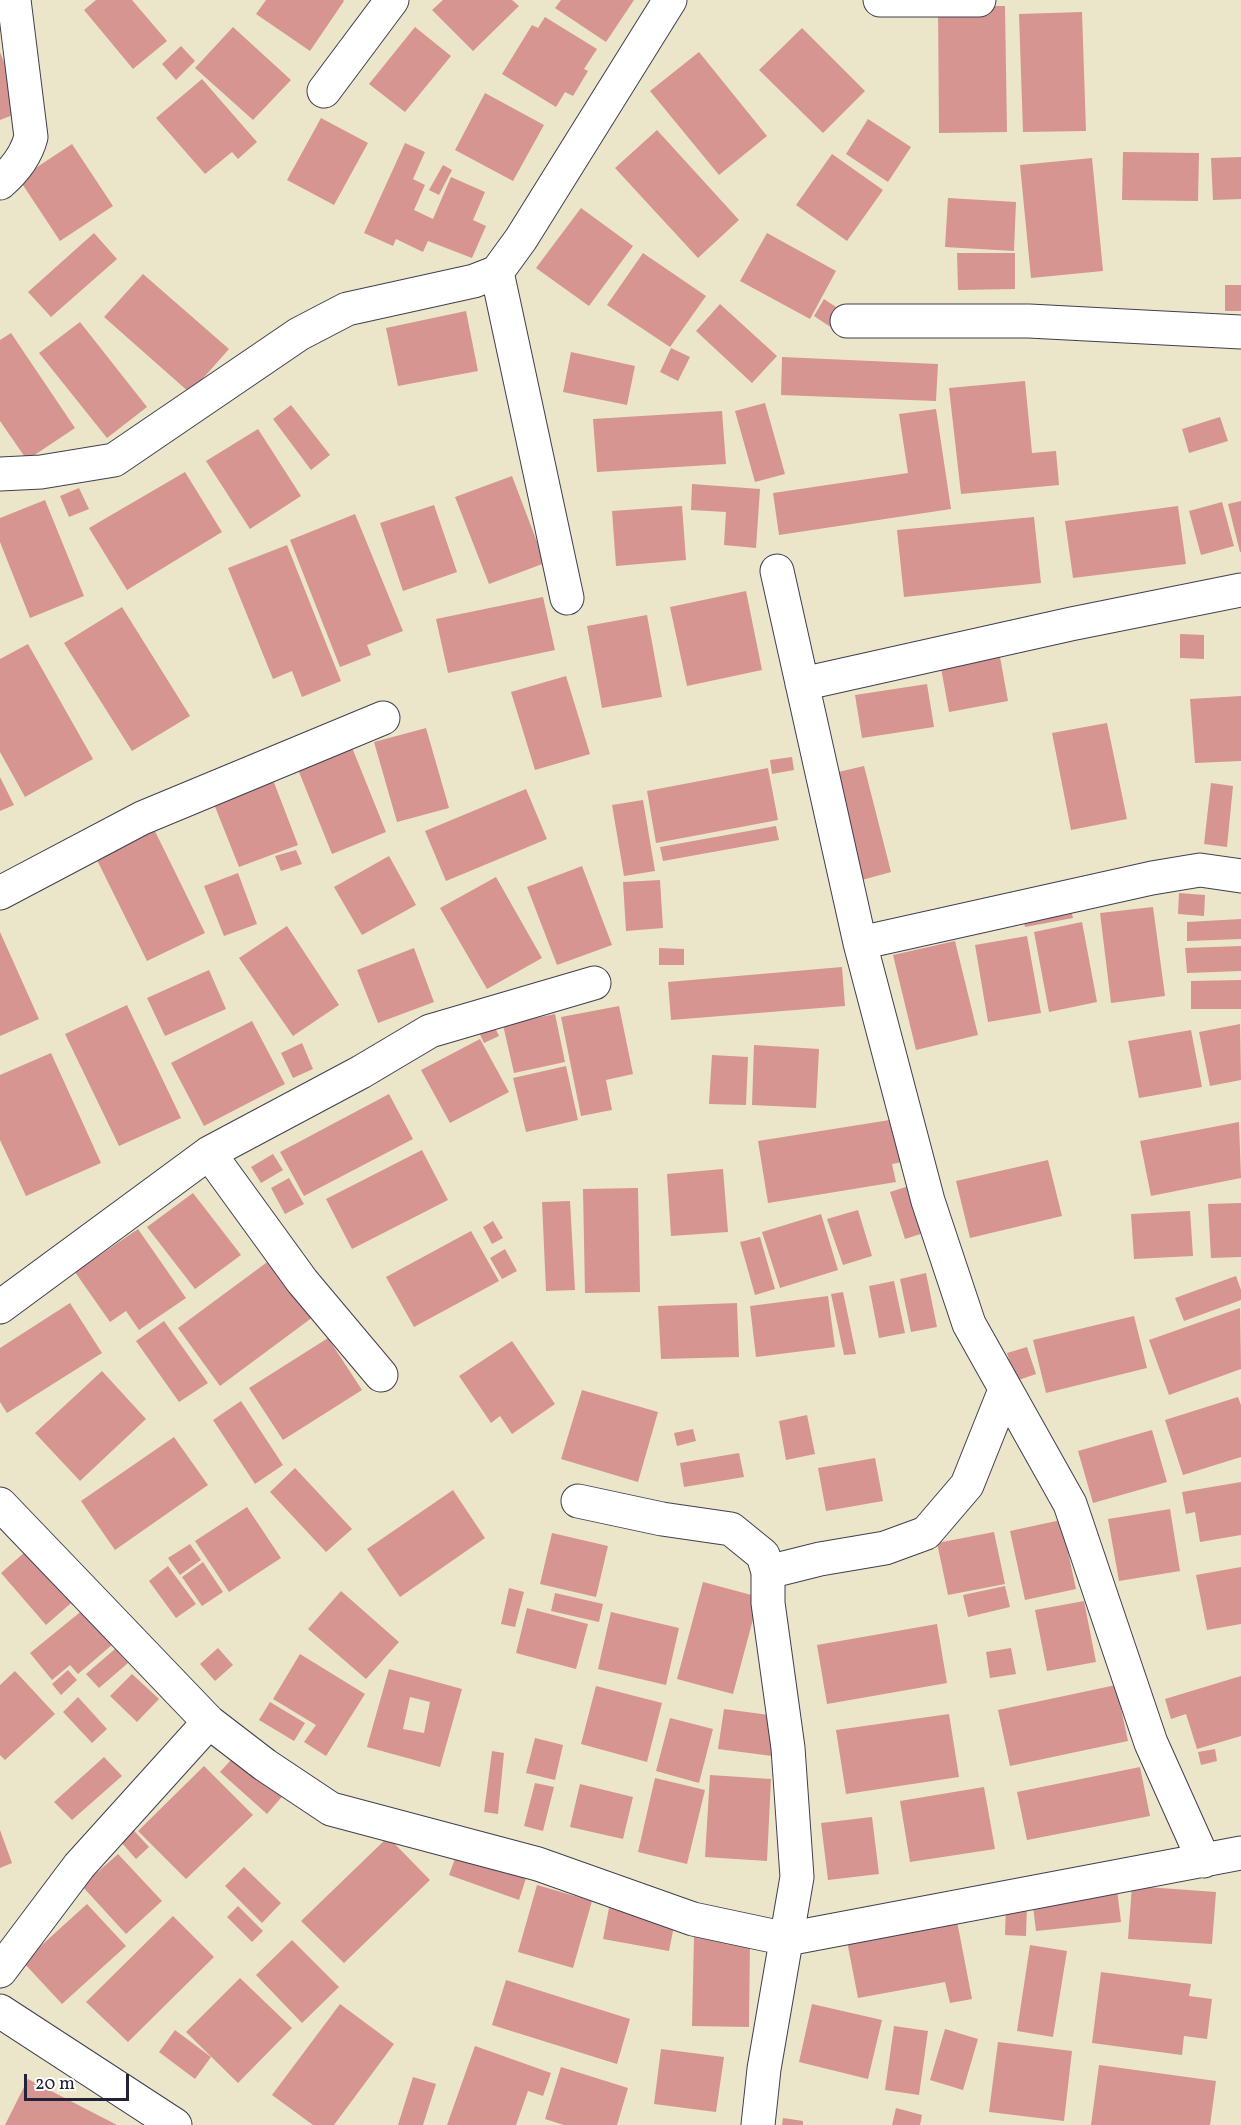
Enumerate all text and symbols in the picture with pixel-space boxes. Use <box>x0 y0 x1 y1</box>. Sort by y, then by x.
scale bar <box>27 2062 132 2100</box>
text: 20 m <box>35 2072 75 2097</box>

